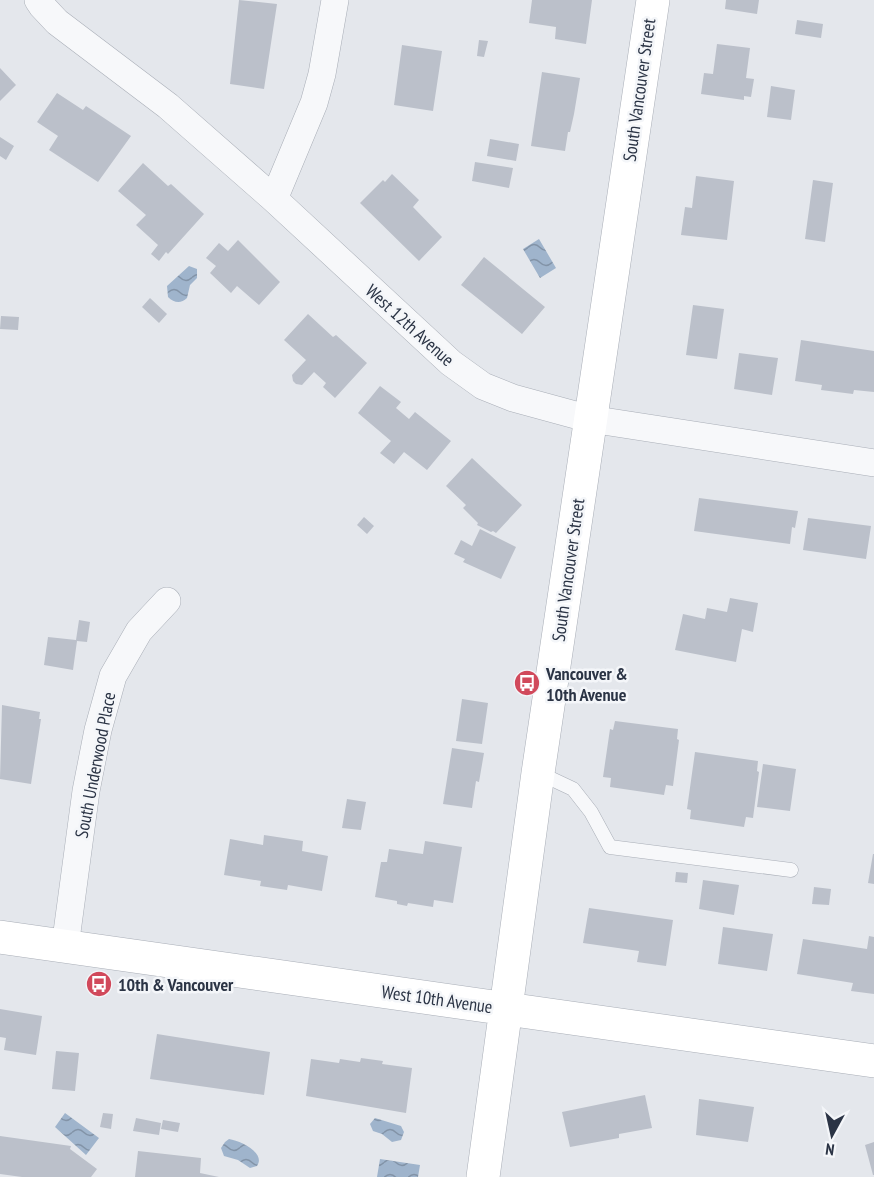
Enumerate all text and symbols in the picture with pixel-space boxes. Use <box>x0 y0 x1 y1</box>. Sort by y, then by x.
street label: South Vancouver Street <box>618 17 660 163</box>
street label: West 12th Avenue <box>361 279 459 371</box>
street label: South Vancouver Street <box>547 497 589 643</box>
place label: Vancouver & 10th Avenue <box>545 662 628 706</box>
bus stop icon: Vancouver & 10th Avenue <box>512 668 542 698</box>
street label: South Underwood Place <box>70 690 120 840</box>
bus stop icon: 10th & Vancouver <box>84 969 114 999</box>
place label: 10th & Vancouver <box>118 973 234 996</box>
street label: West 10th Avenue <box>380 980 494 1018</box>
north arrow <box>802 1105 862 1165</box>
text: N <box>824 1139 836 1160</box>

